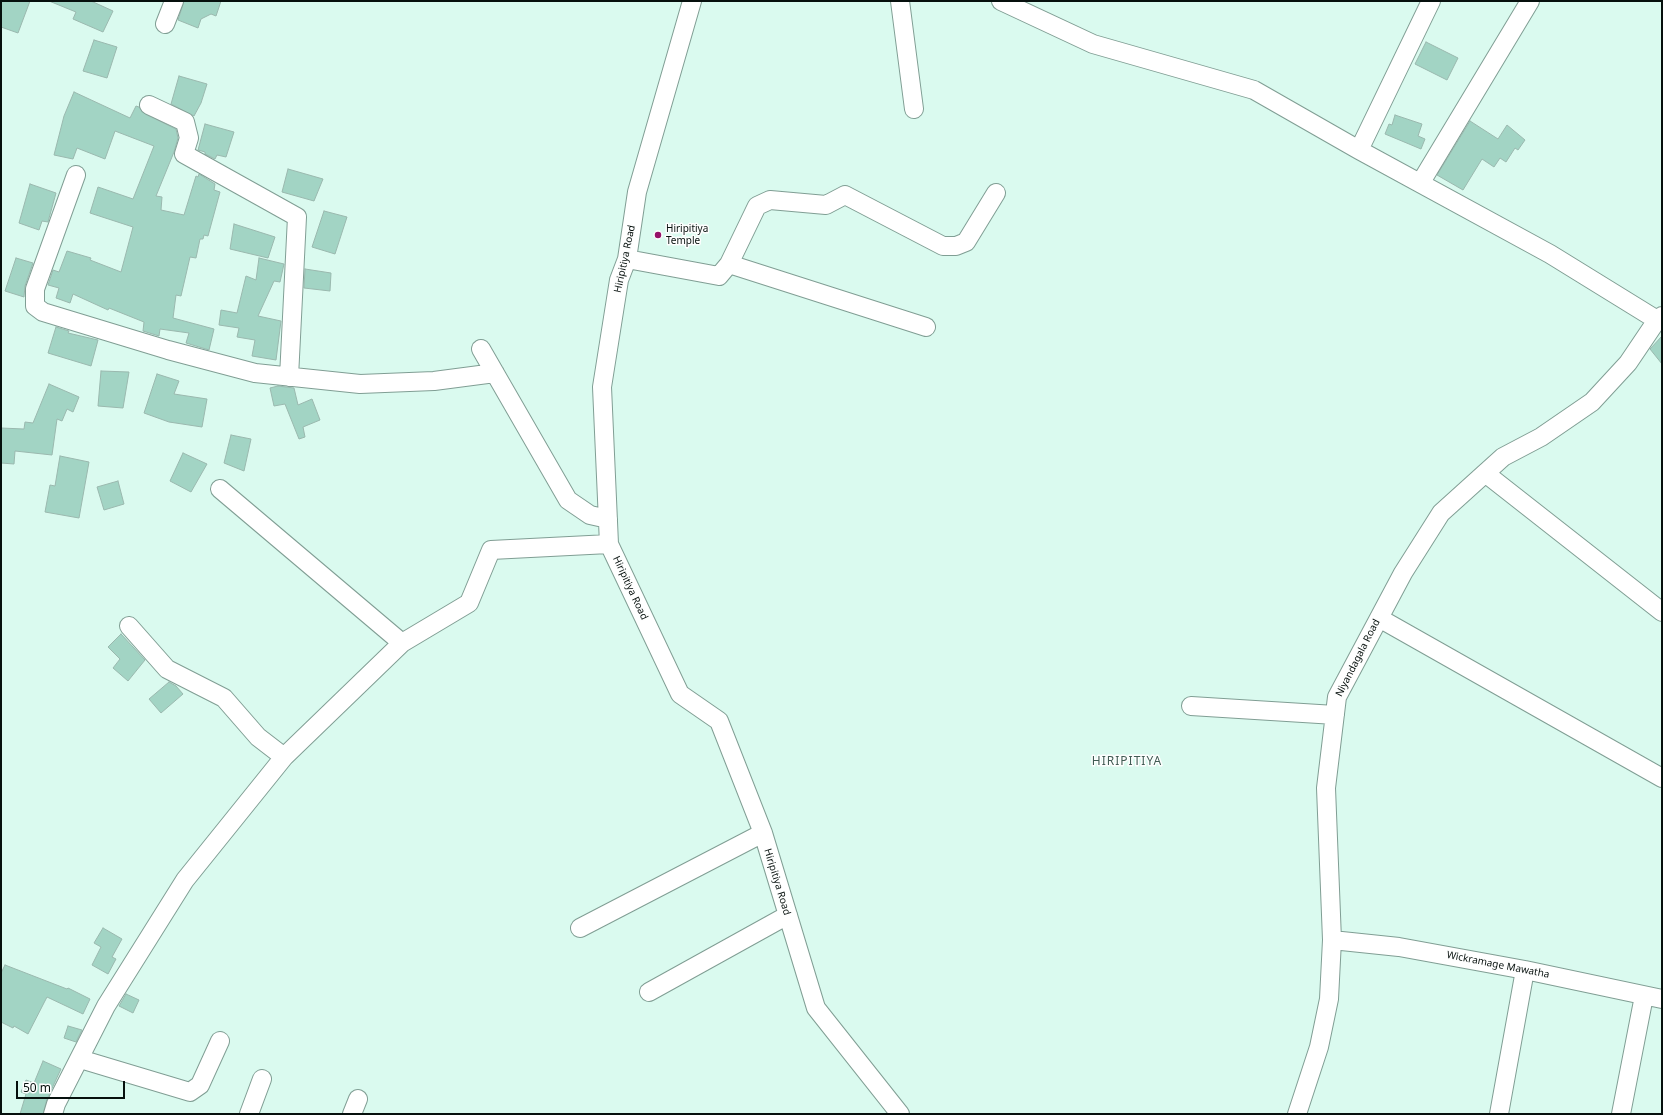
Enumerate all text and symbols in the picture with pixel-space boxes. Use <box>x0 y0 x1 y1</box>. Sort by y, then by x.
place label: Hiripitiya Temple <box>666 223 708 246</box>
street label: Hiripitiya Road <box>612 224 638 294</box>
marker: Hiripitiya Temple <box>653 230 663 240</box>
street label: Hiripitiya Road <box>610 554 650 622</box>
street label: Niyandagala Road <box>1333 617 1383 699</box>
district label: HIRIPITIYA <box>1092 755 1162 769</box>
street label: Hiripitiya Road <box>761 847 793 917</box>
street label: Wickramage Mawatha <box>1446 949 1550 981</box>
scale bar <box>18 1073 127 1099</box>
text: 50 m <box>23 1079 51 1096</box>

